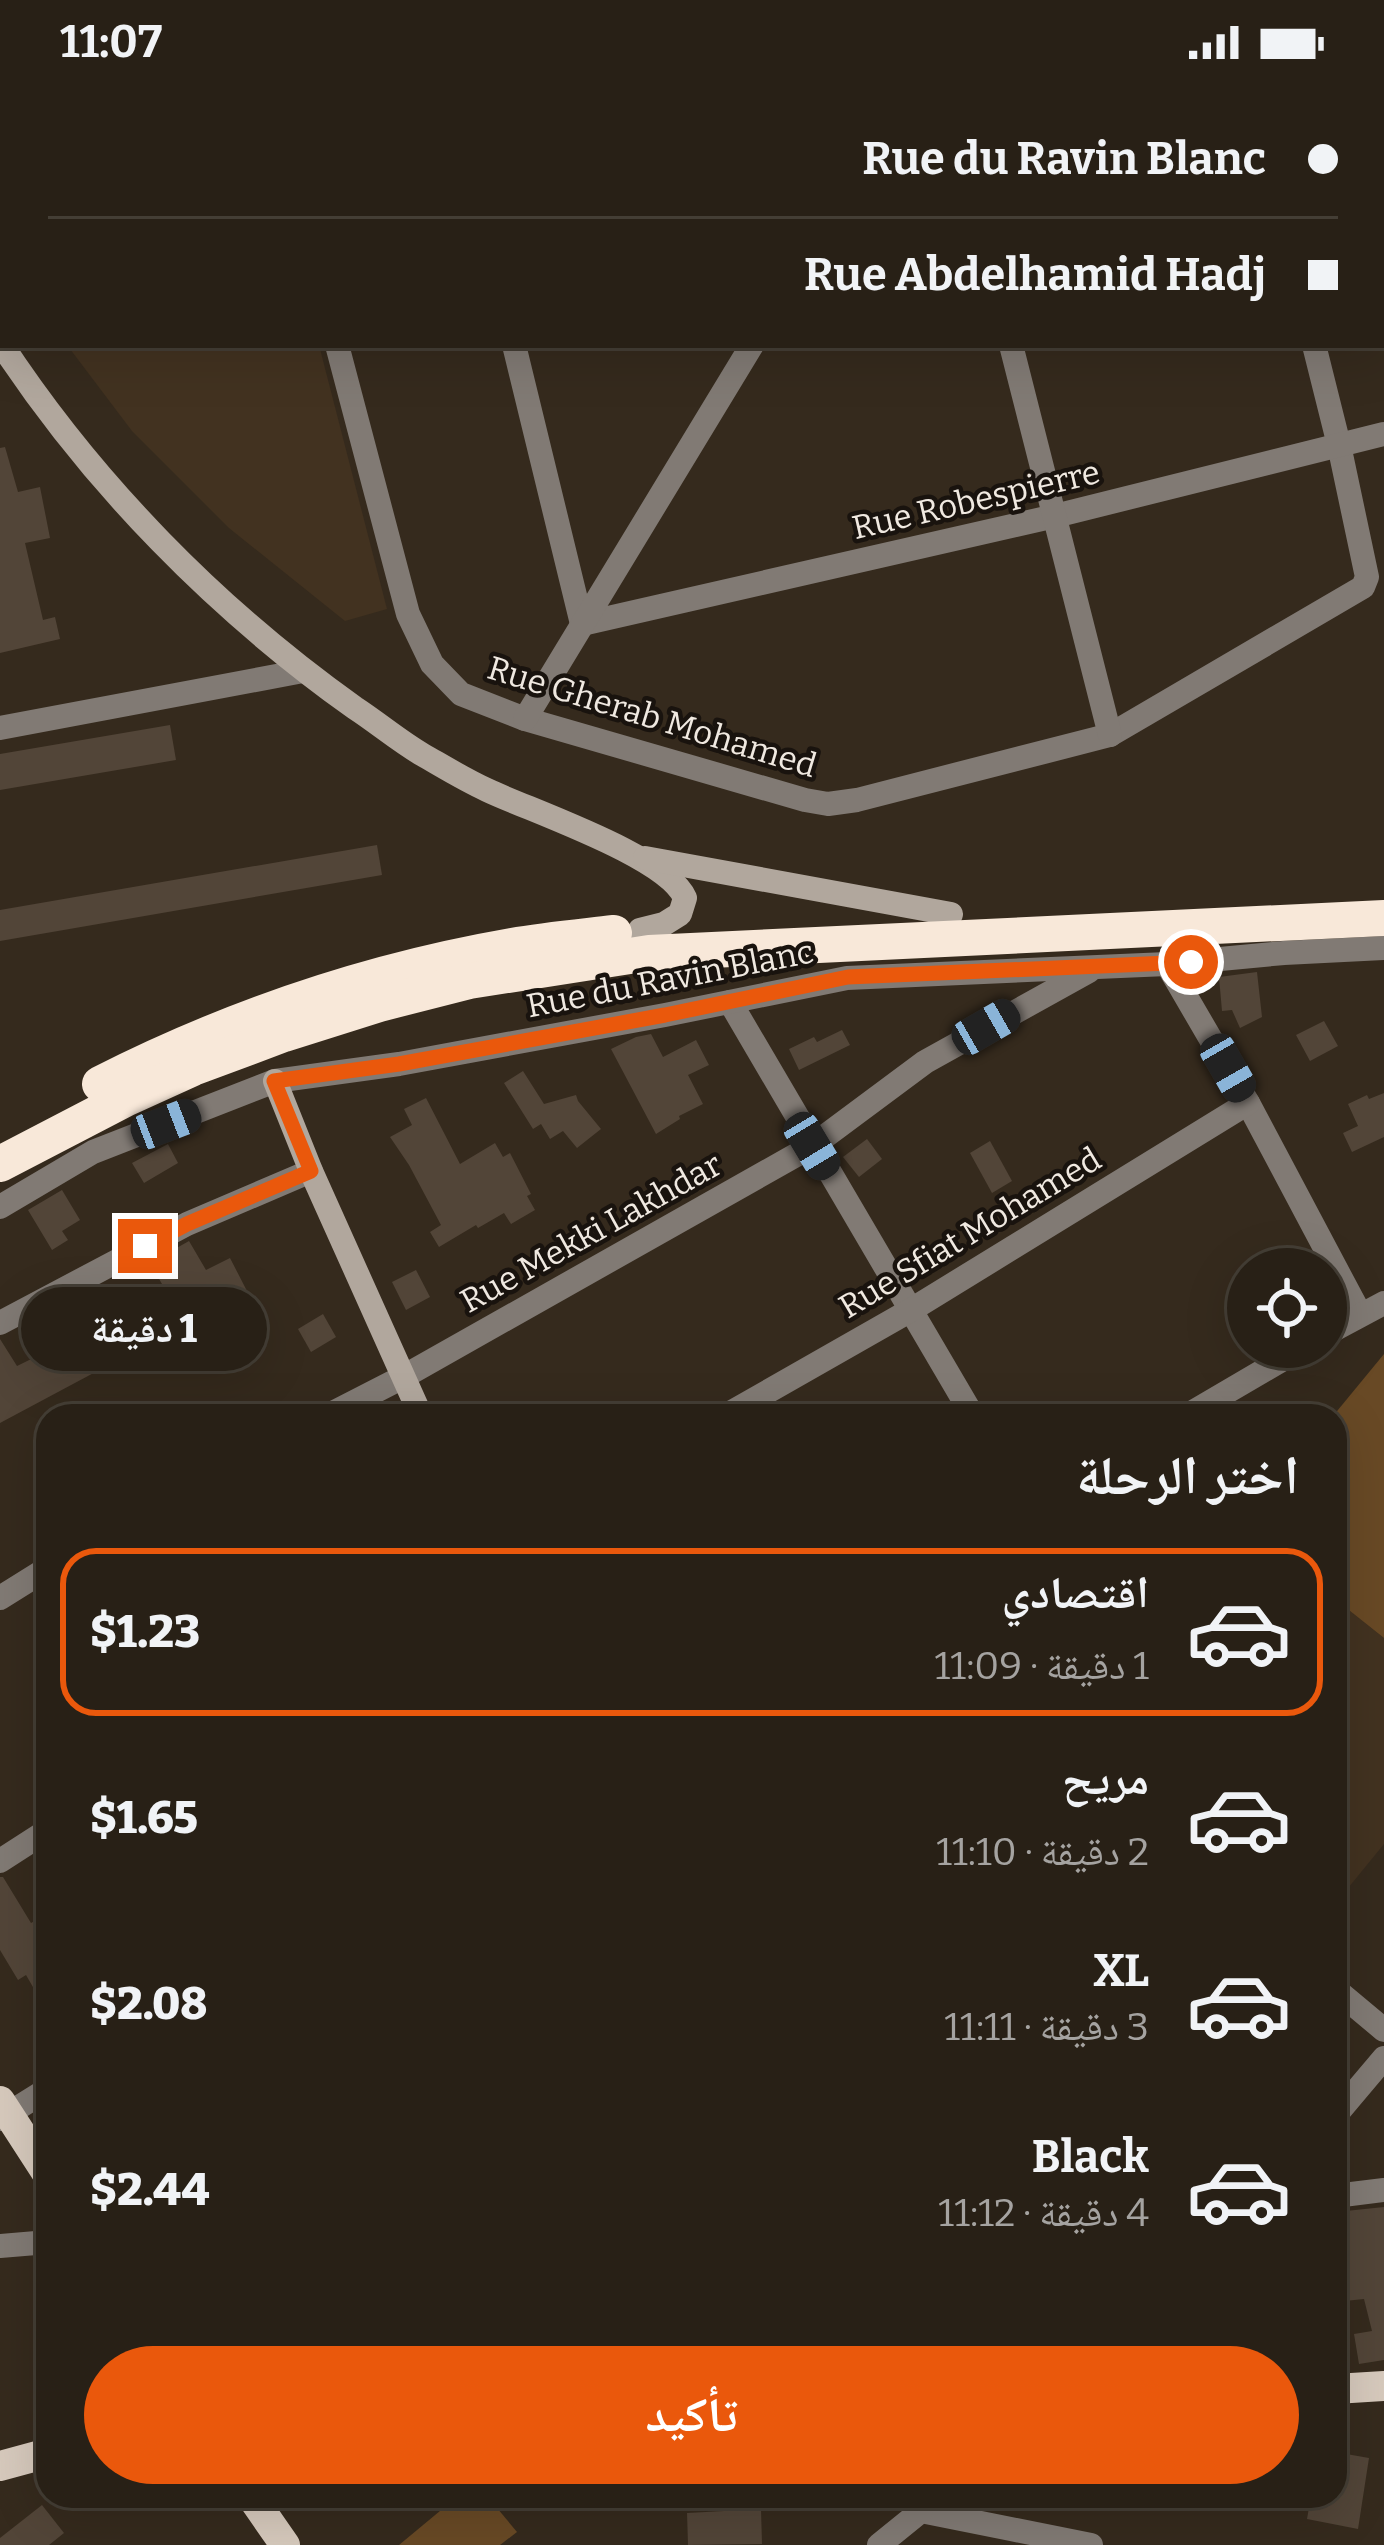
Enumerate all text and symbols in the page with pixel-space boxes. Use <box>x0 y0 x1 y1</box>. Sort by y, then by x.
text: 11:07 <box>60 15 162 69</box>
text: Rue du Ravin Blanc <box>862 132 1266 186</box>
text: Rue Abdelhamid Hadj <box>804 248 1266 302</box>
street label: Rue Robespierre <box>848 452 1104 548</box>
street label: Rue Gherab Mohamed <box>483 648 821 786</box>
street label: Rue du Ravin Blanc <box>523 932 817 1026</box>
route start <box>1164 935 1218 989</box>
car <box>946 993 1026 1061</box>
car <box>1194 1028 1262 1108</box>
car <box>126 1094 206 1154</box>
car <box>778 1106 846 1186</box>
street label: Rue Sfiat Mohamed <box>832 1139 1108 1327</box>
street label: Rue Mekki Lakhdar <box>454 1144 729 1321</box>
route end <box>118 1219 172 1273</box>
map controls <box>1227 1248 1347 1368</box>
button: locate <box>1227 1248 1347 1368</box>
callout: 1 دقيقة <box>22 1288 268 1372</box>
text: 1 دقيقة <box>91 1306 197 1352</box>
text: اختر الرحلة <box>1076 1444 1299 1508</box>
text: اقتصادي <box>1002 1566 1149 1620</box>
icon: car <box>1185 1578 1293 1686</box>
text: $1.23 <box>90 1605 200 1659</box>
text: 1 دقيقة · 11:09 <box>934 1643 1149 1689</box>
text: مريح <box>1062 1752 1149 1806</box>
icon: car <box>1185 1764 1293 1872</box>
text: $1.65 <box>90 1791 198 1845</box>
text: 2 دقيقة · 11:10 <box>936 1829 1149 1875</box>
text: XL <box>1093 1944 1149 1998</box>
icon: car <box>1185 1950 1293 2058</box>
text: $2.08 <box>90 1977 207 2031</box>
text: 3 دقيقة · 11:11 <box>944 2004 1149 2050</box>
text: Black <box>1032 2130 1149 2184</box>
icon: car <box>1185 2136 1293 2244</box>
text: $2.44 <box>90 2163 209 2217</box>
text: 4 دقيقة · 11:12 <box>938 2190 1149 2236</box>
button: تأكيد <box>84 2346 1299 2484</box>

